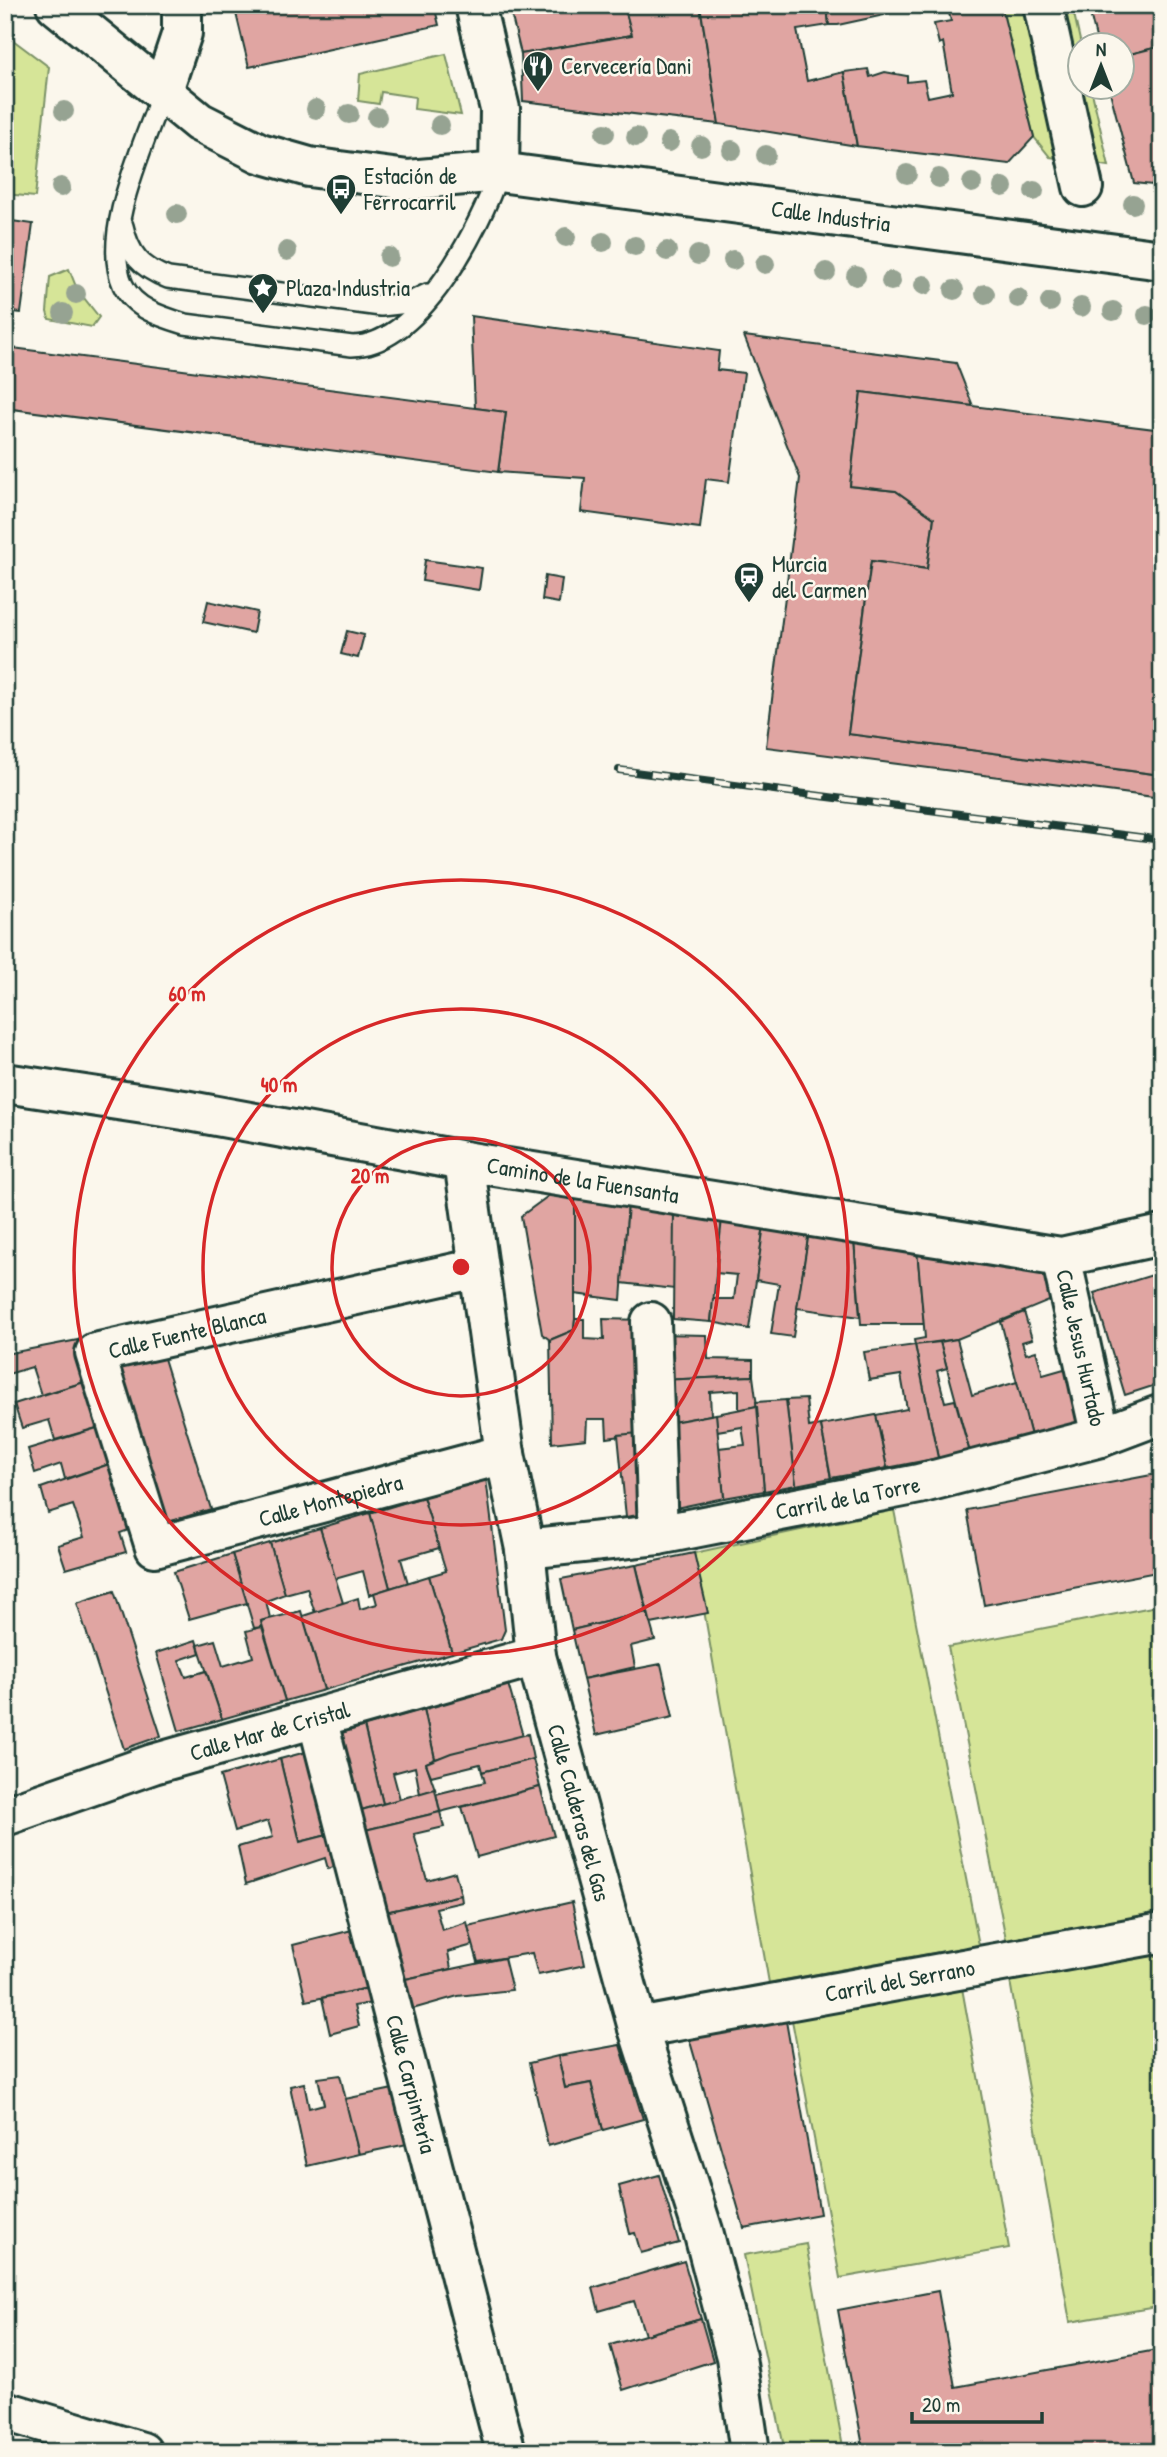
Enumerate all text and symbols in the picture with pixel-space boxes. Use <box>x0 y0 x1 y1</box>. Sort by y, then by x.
north arrow <box>1066 32 1136 102</box>
text: N <box>1096 36 1106 62</box>
restaurant icon: Cervecería Dani <box>521 49 555 93</box>
place label: Cervecería Dani <box>561 50 692 81</box>
place label: Estación de Ferrocarril <box>363 160 457 217</box>
bus stop icon: Estación de Ferrocarril <box>324 172 358 216</box>
street label: Calle Industria <box>769 192 892 239</box>
place icon: Plaza Industria <box>246 271 280 315</box>
place label: Plaza Industria <box>286 272 410 303</box>
place label: Murcia del Carmen <box>772 548 867 605</box>
station icon: Murcia del Carmen <box>732 560 766 604</box>
text: 60 m <box>169 979 205 1008</box>
text: 40 m <box>261 1070 297 1099</box>
street label: Camino de la Fuensanta <box>485 1149 681 1210</box>
text: 20 m <box>351 1161 389 1190</box>
centre of rings <box>449 1255 473 1279</box>
street label: Calle Jesus Hurtado <box>1049 1266 1114 1429</box>
street label: Calle Fuente Blanca <box>105 1299 269 1366</box>
street label: Calle Montepiedra <box>255 1466 406 1534</box>
street label: Carril de la Torre <box>773 1468 923 1527</box>
street label: Calle Mar de Cristal <box>186 1693 354 1768</box>
street label: Calle Calderas del Gas <box>540 1720 619 1905</box>
street label: Carril del Serrano <box>822 1951 977 2009</box>
street label: Calle Carpintería <box>379 2011 444 2157</box>
scale bar <box>912 2380 1041 2424</box>
text: 20 m <box>922 2390 960 2419</box>

